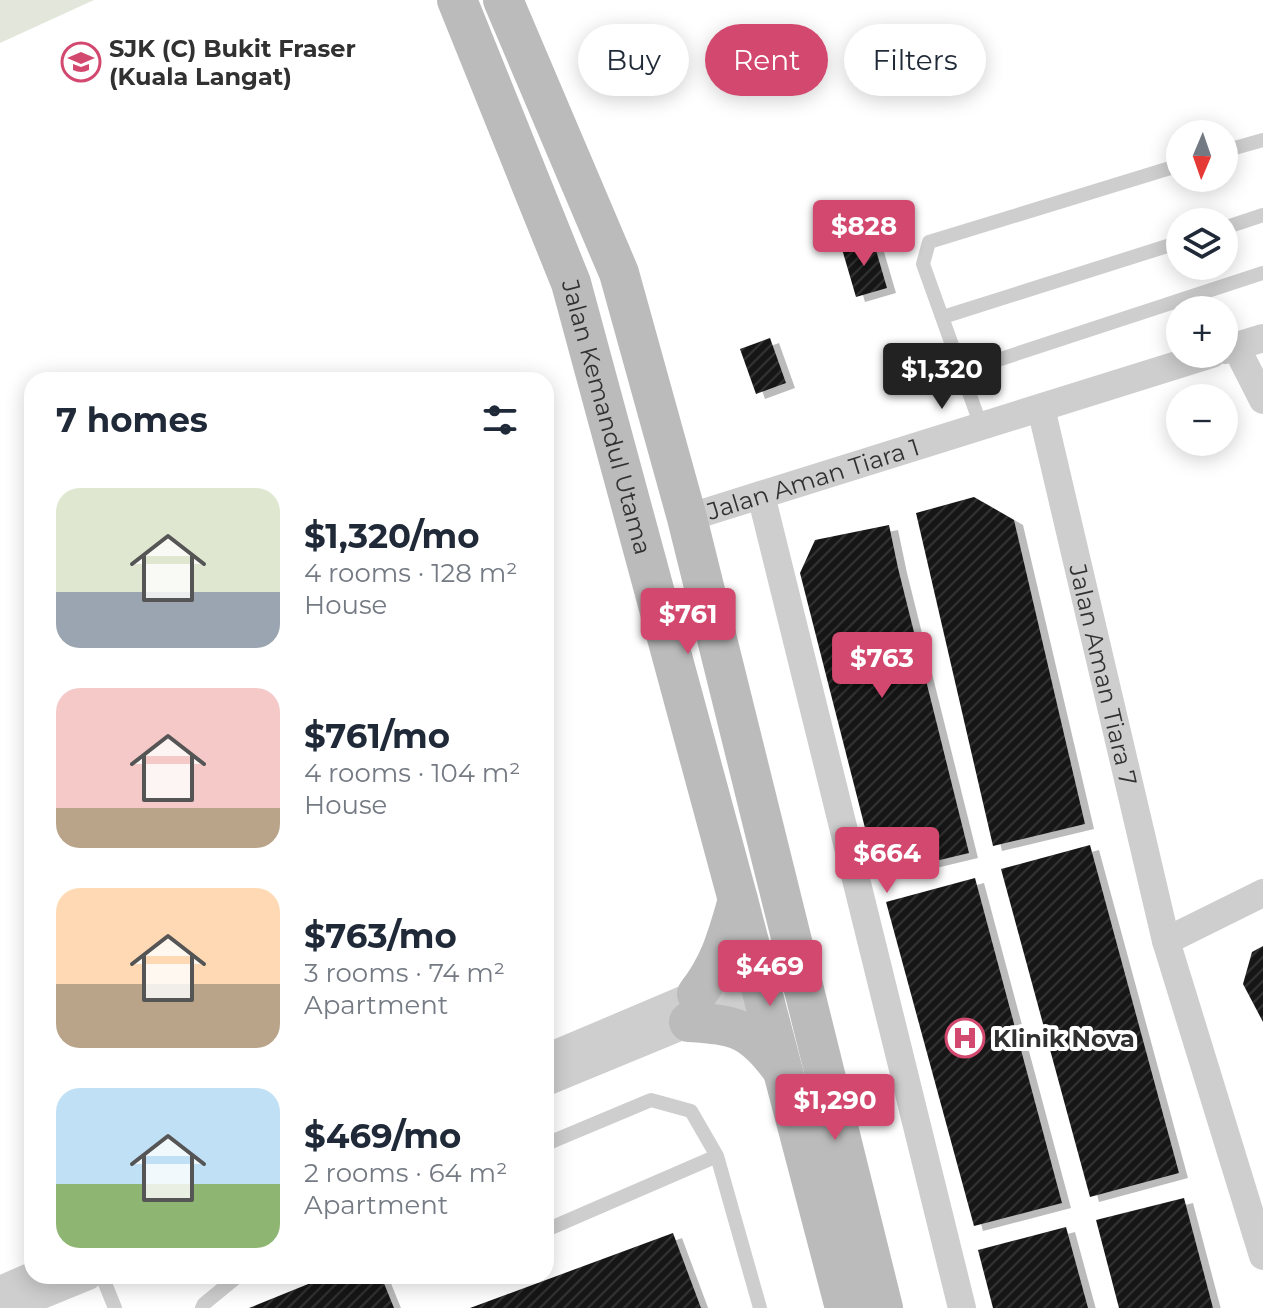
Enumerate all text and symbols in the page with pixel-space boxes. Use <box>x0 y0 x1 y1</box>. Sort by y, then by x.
chip: Buy <box>578 24 689 96</box>
chip: Rent <box>705 24 828 96</box>
chip: Filters <box>844 24 986 96</box>
place label: SJK (C) Bukit Fraser (Kuala Langat) <box>109 34 356 91</box>
school or university icon: SJK (C) Bukit Fraser (Kuala Langat) <box>60 41 102 83</box>
north arrow <box>1166 120 1238 192</box>
map controls <box>1166 120 1238 456</box>
pin: $828 <box>817 200 911 268</box>
button: layers <box>1166 208 1238 280</box>
text: $828 <box>831 210 897 242</box>
street label: Jalan Kemandul Utama <box>556 275 658 558</box>
button: + <box>1166 296 1238 368</box>
pin: $1,320 <box>877 343 1007 411</box>
text: $1,320 <box>901 353 983 385</box>
button: − <box>1166 384 1238 456</box>
icon: filters <box>478 398 522 442</box>
text: 7 homes <box>56 399 208 441</box>
street label: Jalan Aman Tiara 1 <box>702 432 923 526</box>
text: $1,320/mo <box>304 515 480 557</box>
icon: home <box>120 520 216 616</box>
text: 4 rooms · 128 m² <box>304 557 517 589</box>
street label: Jalan Aman Tiara 7 <box>1063 560 1144 788</box>
pin: $761 <box>641 588 735 656</box>
text: House <box>304 589 387 621</box>
text: $761 <box>659 598 717 630</box>
pin: $763 <box>835 632 929 700</box>
text: $763 <box>850 642 914 674</box>
text: $761/mo <box>304 715 450 757</box>
icon: home <box>120 720 216 816</box>
text: 4 rooms · 104 m² <box>304 757 521 789</box>
text: House <box>304 789 387 821</box>
pin: $664 <box>840 827 934 895</box>
text: $664 <box>853 837 921 869</box>
text: $763/mo <box>304 915 457 957</box>
icon: home <box>120 920 216 1016</box>
pin: $469 <box>723 940 817 1008</box>
text: $469 <box>736 950 804 982</box>
text: 3 rooms · 74 m² <box>304 957 505 989</box>
text: Apartment <box>304 989 448 1021</box>
hospital icon: Klinik Nova <box>944 1017 986 1059</box>
place label: Klinik Nova <box>993 1024 1135 1053</box>
pin: $1,290 <box>770 1074 900 1142</box>
text: $1,290 <box>793 1084 877 1116</box>
text: $469/mo <box>304 1115 461 1157</box>
icon: home <box>120 1120 216 1216</box>
text: 2 rooms · 64 m² <box>304 1157 507 1189</box>
text: Apartment <box>304 1189 448 1221</box>

